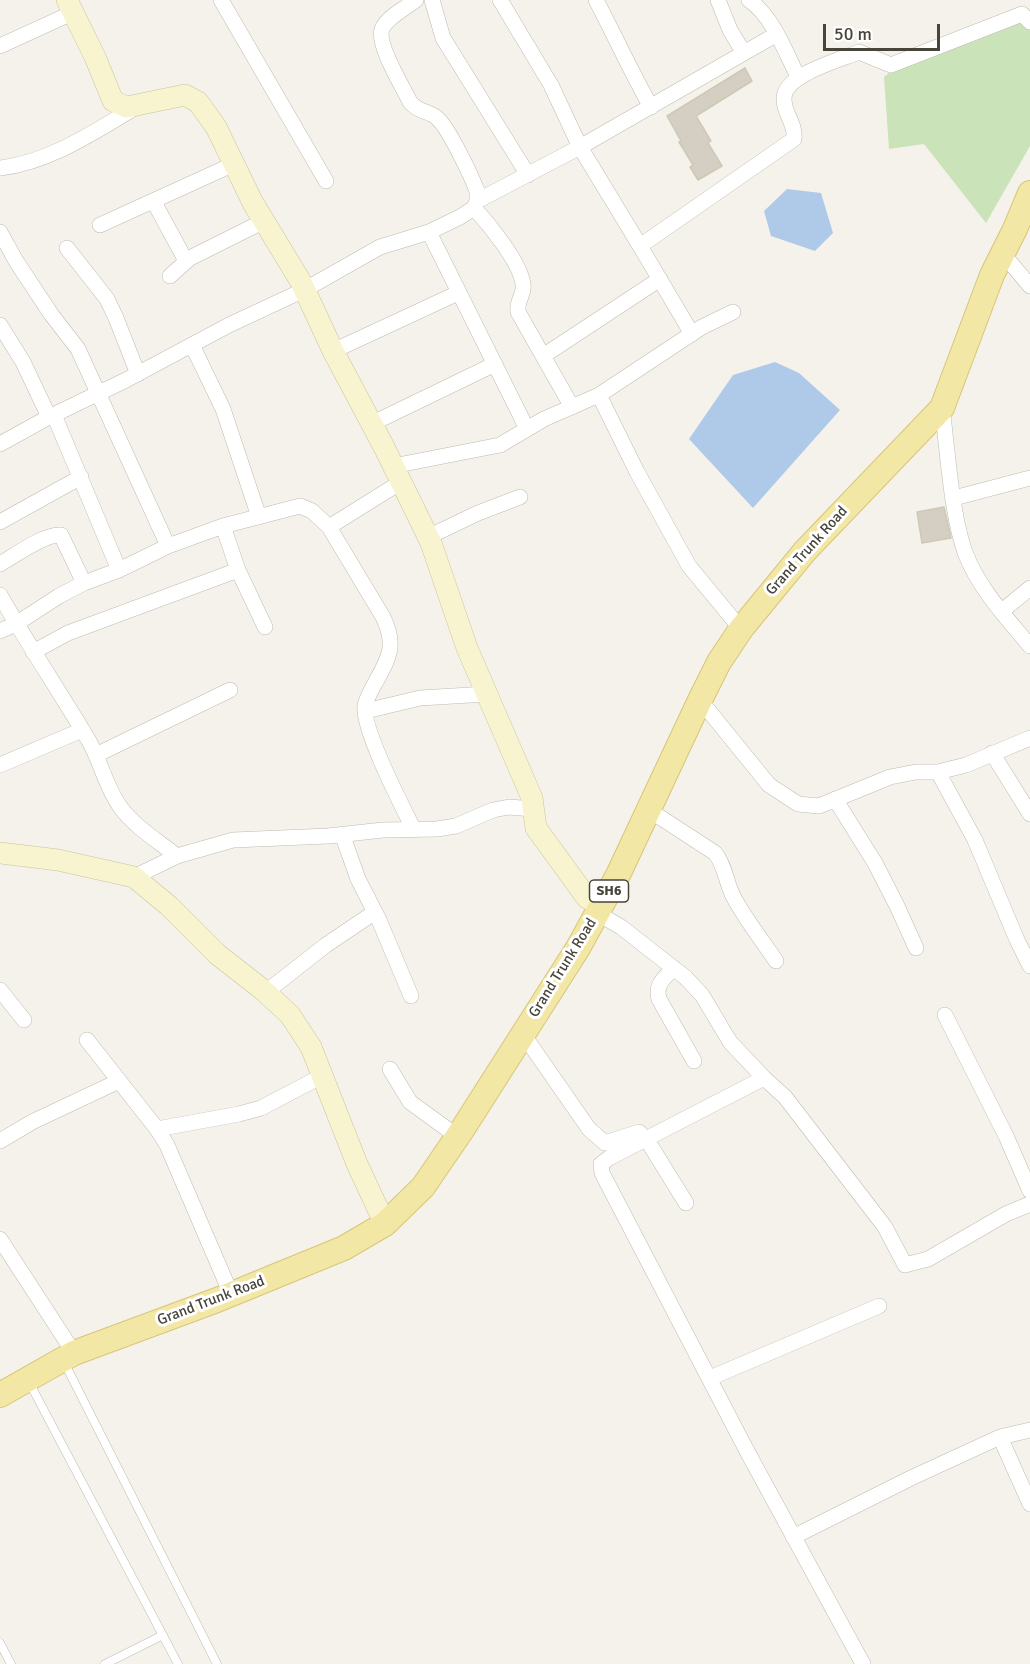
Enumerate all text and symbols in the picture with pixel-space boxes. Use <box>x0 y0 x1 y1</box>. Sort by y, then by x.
scale bar <box>826 12 943 50</box>
text: 50 m <box>834 23 872 45</box>
street label: Grand Trunk Road <box>762 503 852 599</box>
road number: SH6 <box>590 880 628 902</box>
street label: Grand Trunk Road <box>525 915 601 1021</box>
street label: Grand Trunk Road <box>155 1272 267 1330</box>

